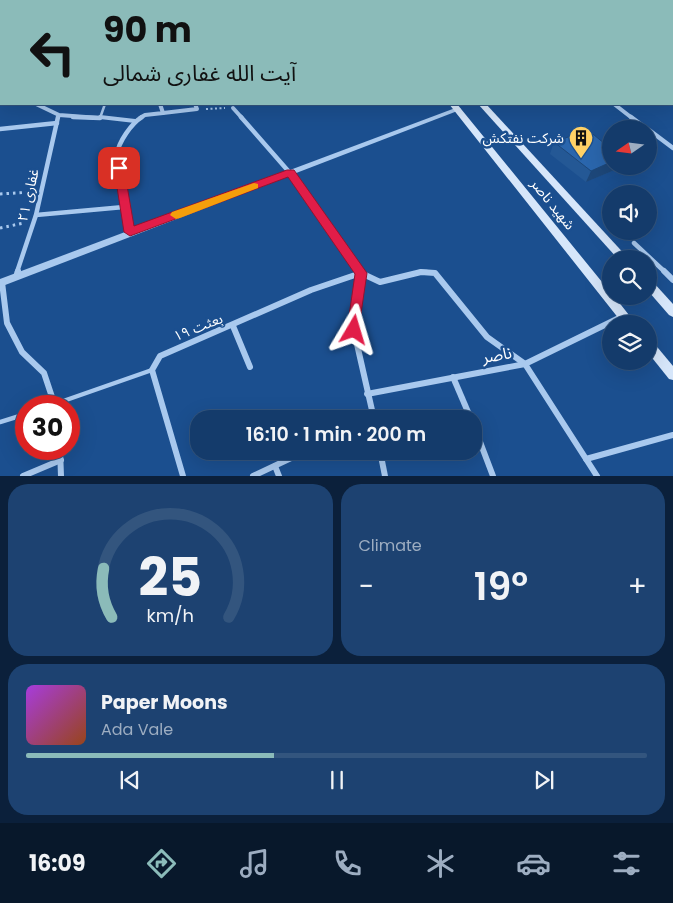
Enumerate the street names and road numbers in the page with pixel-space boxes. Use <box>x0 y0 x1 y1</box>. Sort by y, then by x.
street label: غفاری ۲۱ <box>12 167 44 223</box>
street label: شهید ناصر <box>526 173 580 234</box>
street label: بعثت ۱۹ <box>170 308 226 346</box>
street label: ناصر <box>479 341 514 369</box>

